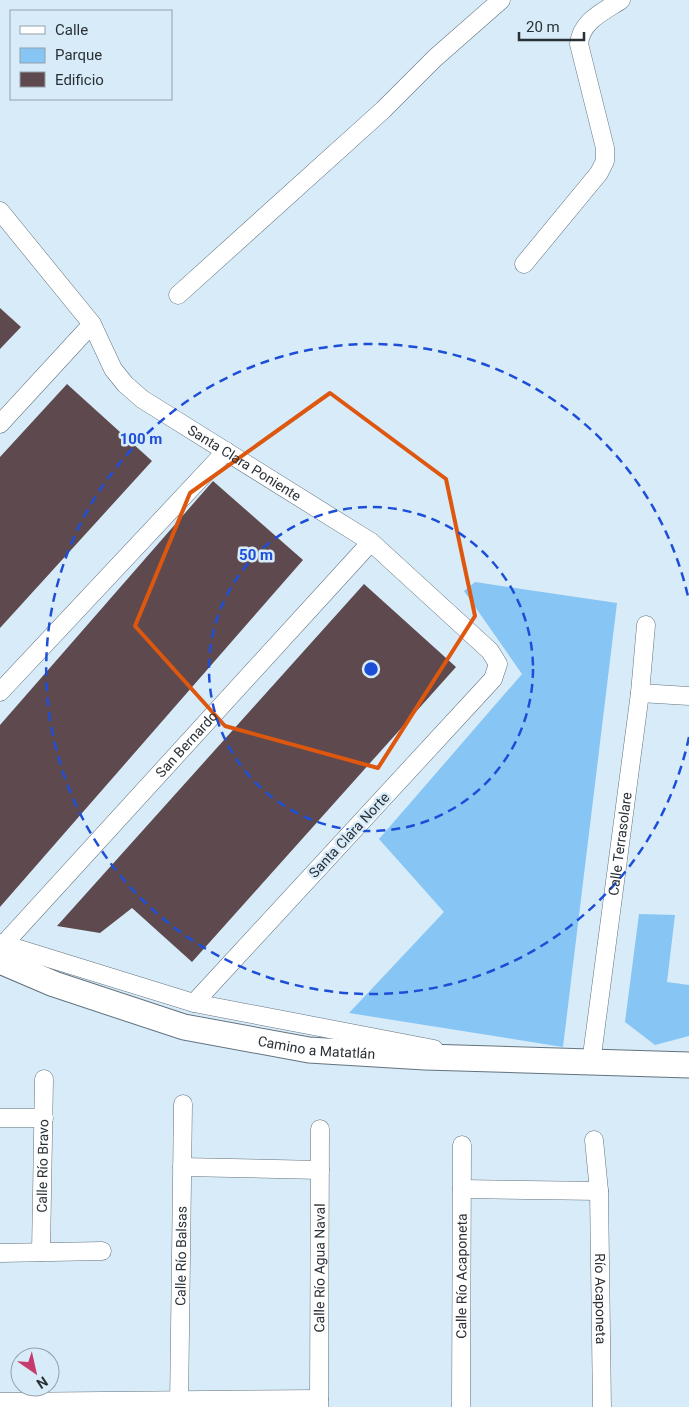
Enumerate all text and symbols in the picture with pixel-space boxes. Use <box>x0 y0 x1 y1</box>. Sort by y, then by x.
legend <box>10 10 172 100</box>
scale bar <box>519 10 584 42</box>
text: 20 m <box>526 18 560 36</box>
text: Calle <box>55 21 88 39</box>
text: Parque <box>55 46 102 64</box>
text: Edificio <box>55 71 104 89</box>
street label: Santa Clara Poniente <box>185 422 304 504</box>
text: 100 m <box>120 430 162 448</box>
text: 50 m <box>239 546 273 564</box>
centre of rings <box>362 660 380 678</box>
street label: San Bernardo <box>152 708 221 781</box>
street label: Santa Clara Norte <box>306 789 392 881</box>
street label: Calle Terrasolare <box>605 791 635 897</box>
street label: Camino a Matatlán <box>257 1033 376 1062</box>
street label: Calle Río Bravo <box>34 1119 51 1213</box>
street label: Calle Río Agua Naval <box>311 1203 328 1333</box>
street label: Calle Río Balsas <box>172 1206 190 1306</box>
street label: Calle Río Acaponeta <box>453 1213 470 1339</box>
street label: Río Acaponeta <box>592 1253 609 1344</box>
north arrow <box>10 1347 60 1397</box>
text: N <box>34 1373 51 1392</box>

